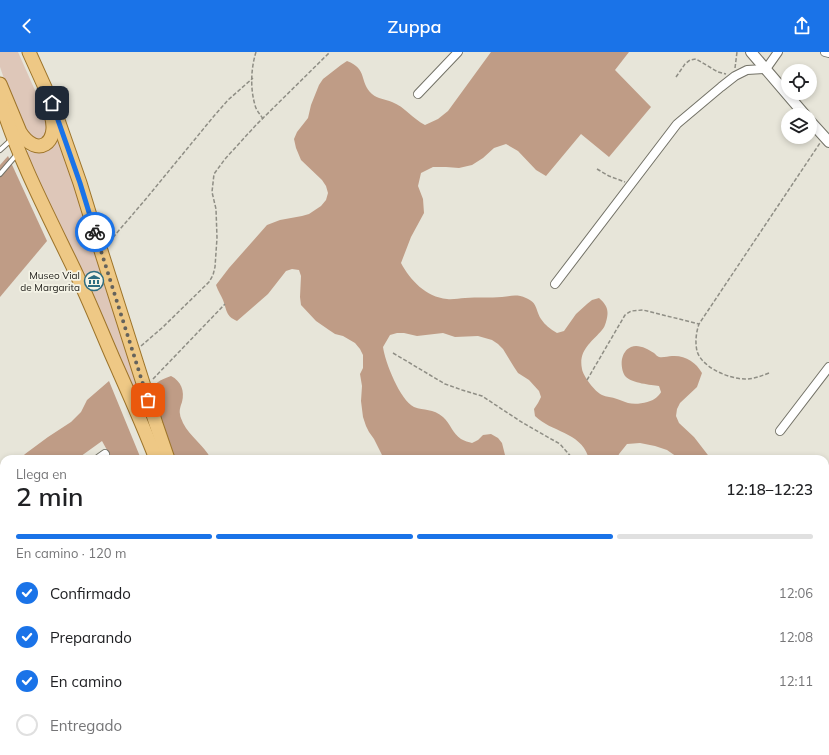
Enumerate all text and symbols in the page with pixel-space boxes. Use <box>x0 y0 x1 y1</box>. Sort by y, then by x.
icon: back <box>16 15 38 37</box>
text: Zuppa <box>387 15 442 38</box>
icon: share <box>791 15 813 37</box>
map controls <box>781 64 817 144</box>
button: locate <box>781 64 817 100</box>
pin <box>35 86 69 120</box>
icon: home <box>41 92 63 114</box>
button: layers <box>781 108 817 144</box>
courier <box>75 212 115 252</box>
icon: bike <box>84 221 106 243</box>
place label: Museo Vial de Margarita <box>20 269 80 294</box>
museum icon: Museo Vial de Margarita <box>83 270 105 292</box>
pin <box>131 383 165 417</box>
icon: bag <box>137 389 159 411</box>
text: Llega en <box>16 466 67 482</box>
text: 2 min <box>16 480 84 513</box>
text: 12:18–12:23 <box>726 480 813 499</box>
text: En camino · 120 m <box>16 545 126 561</box>
icon: check <box>16 582 38 604</box>
text: Confirmado <box>50 584 131 603</box>
text: 12:06 <box>779 585 813 601</box>
icon: check <box>16 626 38 648</box>
text: Preparando <box>50 628 132 647</box>
text: 12:08 <box>779 629 813 645</box>
icon: check <box>16 670 38 692</box>
text: En camino <box>50 672 122 691</box>
text: 12:11 <box>779 673 813 689</box>
text: Entregado <box>50 716 122 735</box>

